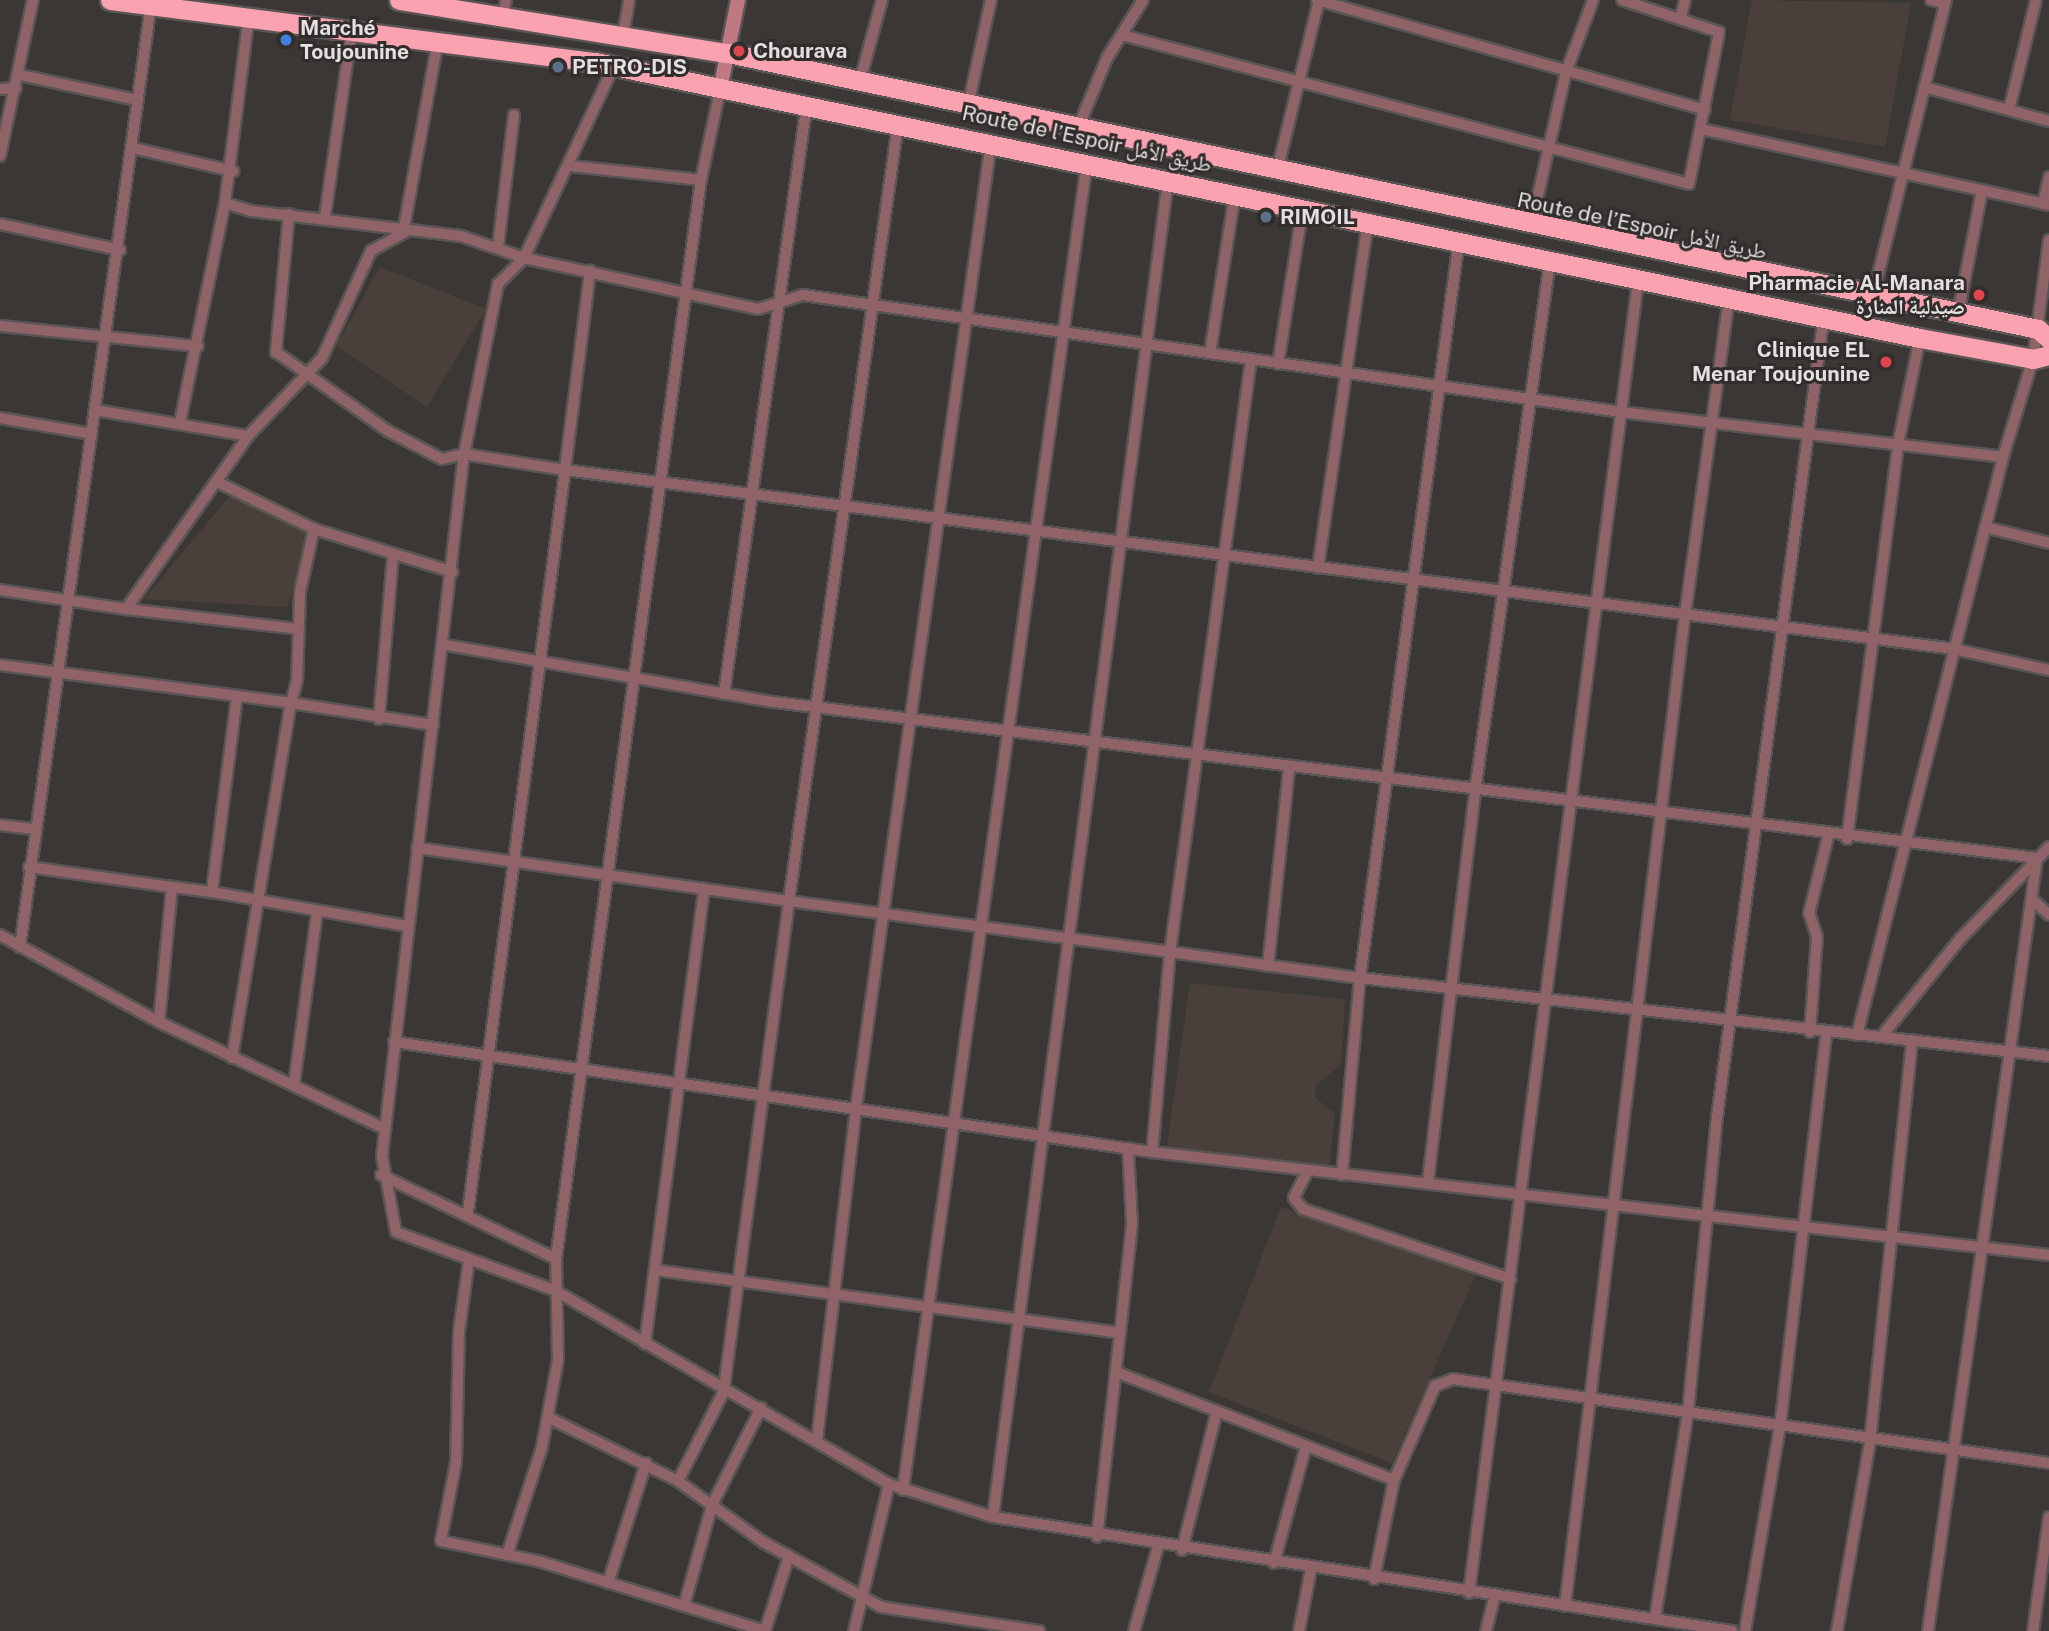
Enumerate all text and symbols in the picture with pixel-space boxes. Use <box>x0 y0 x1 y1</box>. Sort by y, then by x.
place label: Marché Toujounine <box>300 15 409 65</box>
marker: Marché Toujounine <box>278 32 294 48</box>
place label: Chourava <box>753 38 847 64</box>
marker: Chourava <box>731 43 747 59</box>
place label: PETRO-DIS <box>572 54 687 80</box>
marker: PETRO-DIS <box>550 59 566 75</box>
street label: Route de l’Espoir طريق الأمل <box>960 100 1214 178</box>
street label: Route de l’Espoir طريق الأمل <box>1515 187 1769 265</box>
place label: RIMOIL <box>1280 204 1355 230</box>
marker: RIMOIL <box>1258 209 1274 225</box>
place label: Pharmacie Al-Manara صيدلية المنارة <box>1748 270 1965 320</box>
marker: Pharmacie Al-Manara صيدلية المنارة <box>1971 287 1987 303</box>
place label: Clinique EL Menar Toujounine <box>1692 337 1870 387</box>
marker: Clinique EL Menar Toujounine <box>1876 352 1896 372</box>

